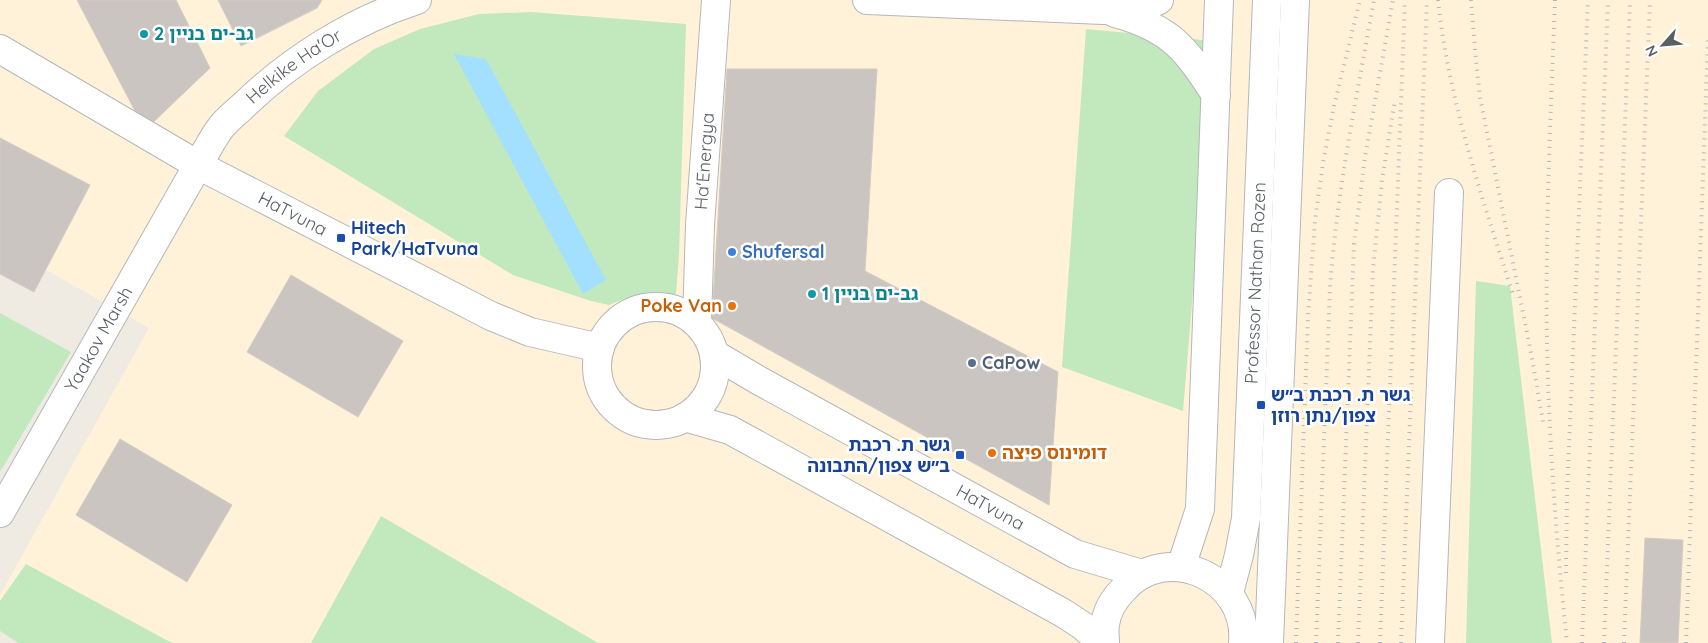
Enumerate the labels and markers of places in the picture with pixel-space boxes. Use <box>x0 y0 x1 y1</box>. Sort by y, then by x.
place label: גב-ים בניין 2 <box>154 22 254 45</box>
marker: גב-ים בניין 2 <box>138 28 150 40</box>
place label: Hitech Park/HaTvuna <box>351 216 478 260</box>
marker: Hitech Park/HaTvuna <box>335 232 347 244</box>
place label: Shufersal <box>742 240 825 263</box>
marker: Shufersal <box>726 246 738 258</box>
place label: גב-ים בניין 1 <box>822 282 919 305</box>
marker: גב-ים בניין 1 <box>806 288 818 300</box>
place label: Poke Van <box>641 294 722 317</box>
marker: Poke Van <box>726 300 738 312</box>
place label: CaPow <box>982 351 1040 374</box>
marker: CaPow <box>966 357 978 369</box>
place label: גשר ת. רכבת ב״ש צפון/נתן רוזן <box>1271 383 1410 427</box>
marker: גשר ת. רכבת ב״ש צפון/נתן רוזן <box>1255 399 1267 411</box>
place label: גשר ת. רכבת ב״ש צפון/התבונה <box>807 433 950 477</box>
place label: דומינוס פיצה <box>1002 441 1107 464</box>
marker: דומינוס פיצה <box>986 447 998 459</box>
marker: גשר ת. רכבת ב״ש צפון/התבונה <box>954 449 966 461</box>

